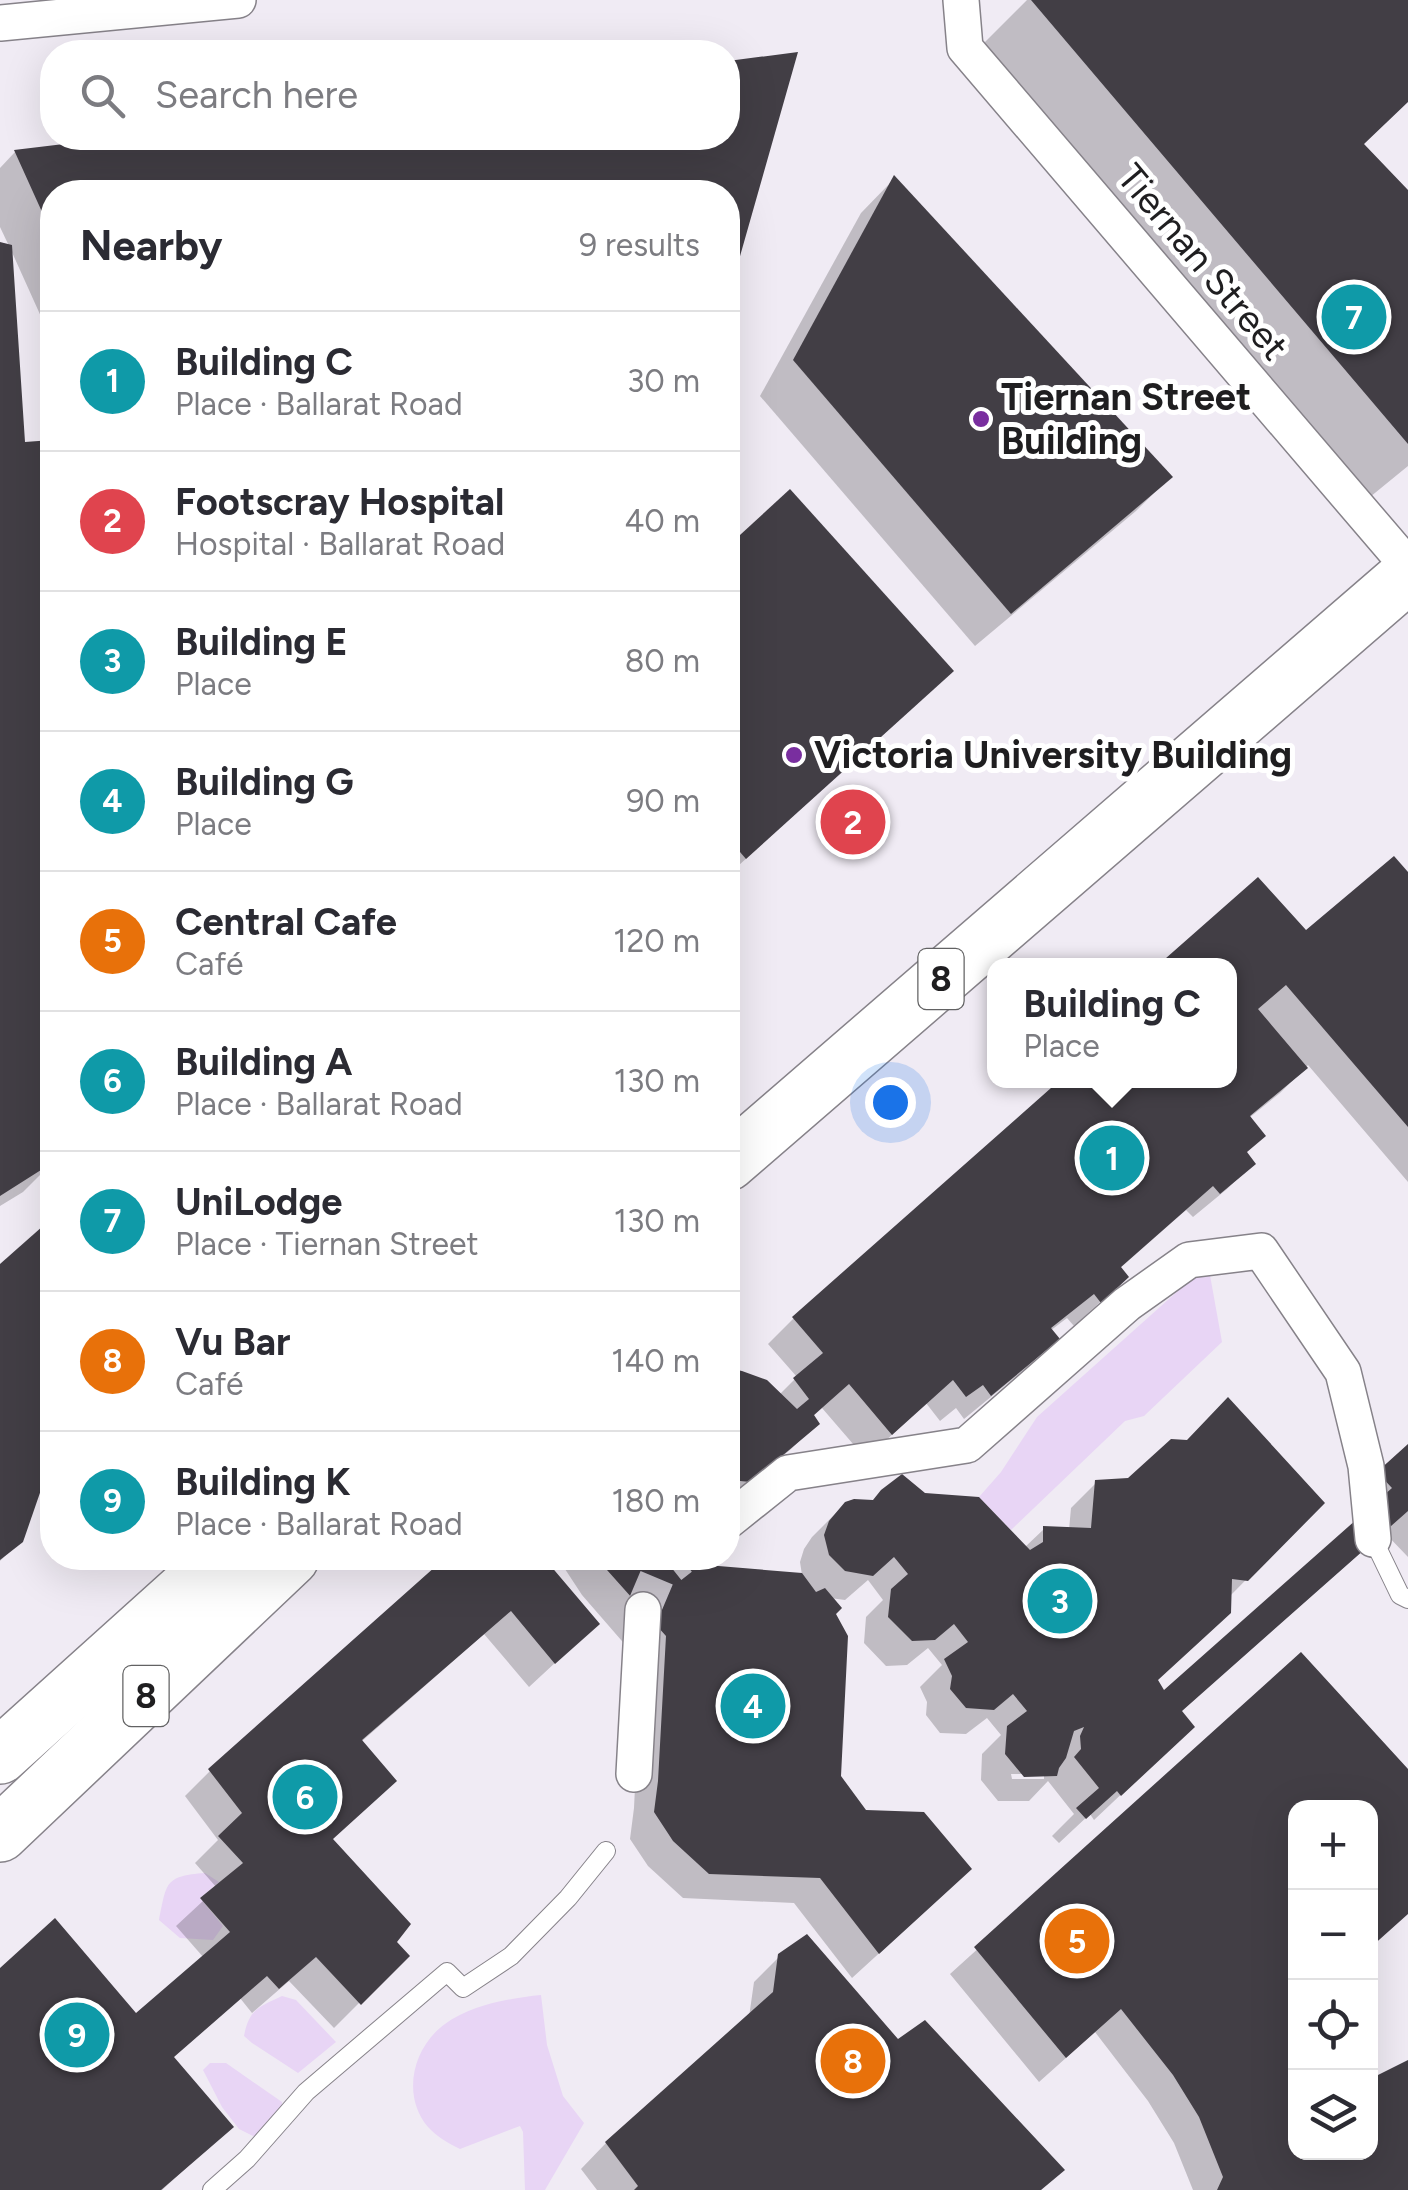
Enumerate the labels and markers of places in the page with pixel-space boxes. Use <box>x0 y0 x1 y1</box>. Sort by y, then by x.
pin: 7 <box>1322 280 1386 354</box>
place label: Tiernan Street Building <box>1001 374 1251 464</box>
marker: Tiernan Street Building <box>970 408 992 430</box>
place label: Victoria University Building <box>814 732 1292 778</box>
marker: Victoria University Building <box>783 744 805 766</box>
pin: 2 <box>820 784 886 860</box>
pin: 1 <box>1080 1120 1144 1196</box>
pin: 3 <box>1028 1564 1092 1638</box>
pin: 4 <box>720 1668 786 1744</box>
pin: 6 <box>272 1760 338 1834</box>
pin: 5 <box>1044 1904 1110 1978</box>
pin: 9 <box>44 1998 110 2072</box>
pin: 8 <box>820 2024 886 2098</box>

